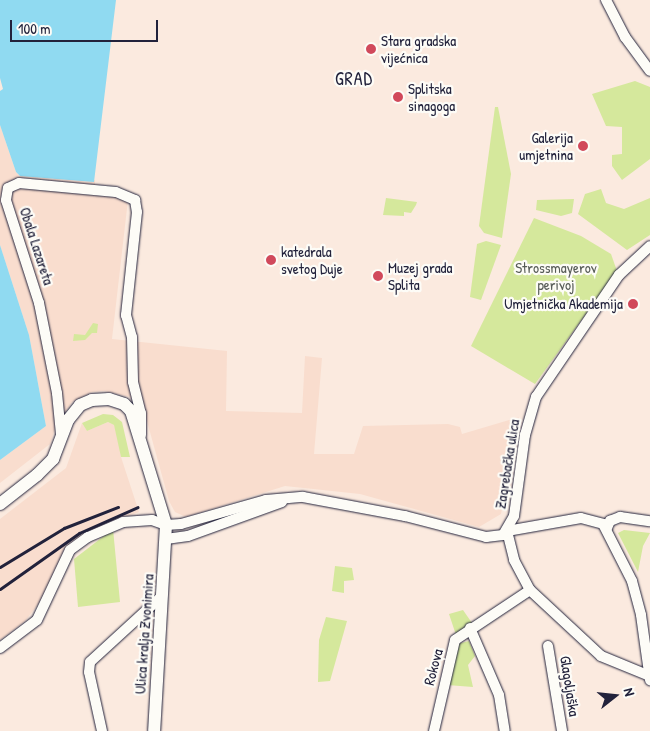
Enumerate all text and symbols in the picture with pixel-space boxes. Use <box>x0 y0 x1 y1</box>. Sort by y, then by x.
scale bar <box>12 10 160 42</box>
text: 100 m <box>18 18 51 39</box>
place label: Stara gradska vijećnica <box>381 31 456 66</box>
marker: Stara gradska vijećnica <box>365 43 377 55</box>
district label: GRAD <box>334 68 374 90</box>
place label: Splitska sinagoga <box>408 79 455 114</box>
marker: Splitska sinagoga <box>392 91 404 103</box>
place label: Galerija umjetnina <box>519 128 573 163</box>
marker: Galerija umjetnina <box>577 140 589 152</box>
street label: Obala Lazareta <box>16 205 58 287</box>
place label: katedrala svetog Duje <box>281 242 343 277</box>
marker: katedrala svetog Duje <box>265 254 277 266</box>
place label: Muzej grada Splita <box>388 258 452 293</box>
park label: Strossmayerov perivoj <box>515 258 597 293</box>
marker: Muzej grada Splita <box>372 270 384 282</box>
place label: Umjetnička Akademija <box>504 295 623 313</box>
marker: Umjetnička Akademija <box>627 298 639 310</box>
street label: Zagrebačka ulica <box>491 418 523 510</box>
street label: Ulica kralja Zvonimira <box>131 573 157 695</box>
street label: Rokova <box>420 647 446 687</box>
street label: Glagoljaška <box>556 654 584 718</box>
north arrow <box>590 671 640 721</box>
text: N <box>620 686 640 698</box>

